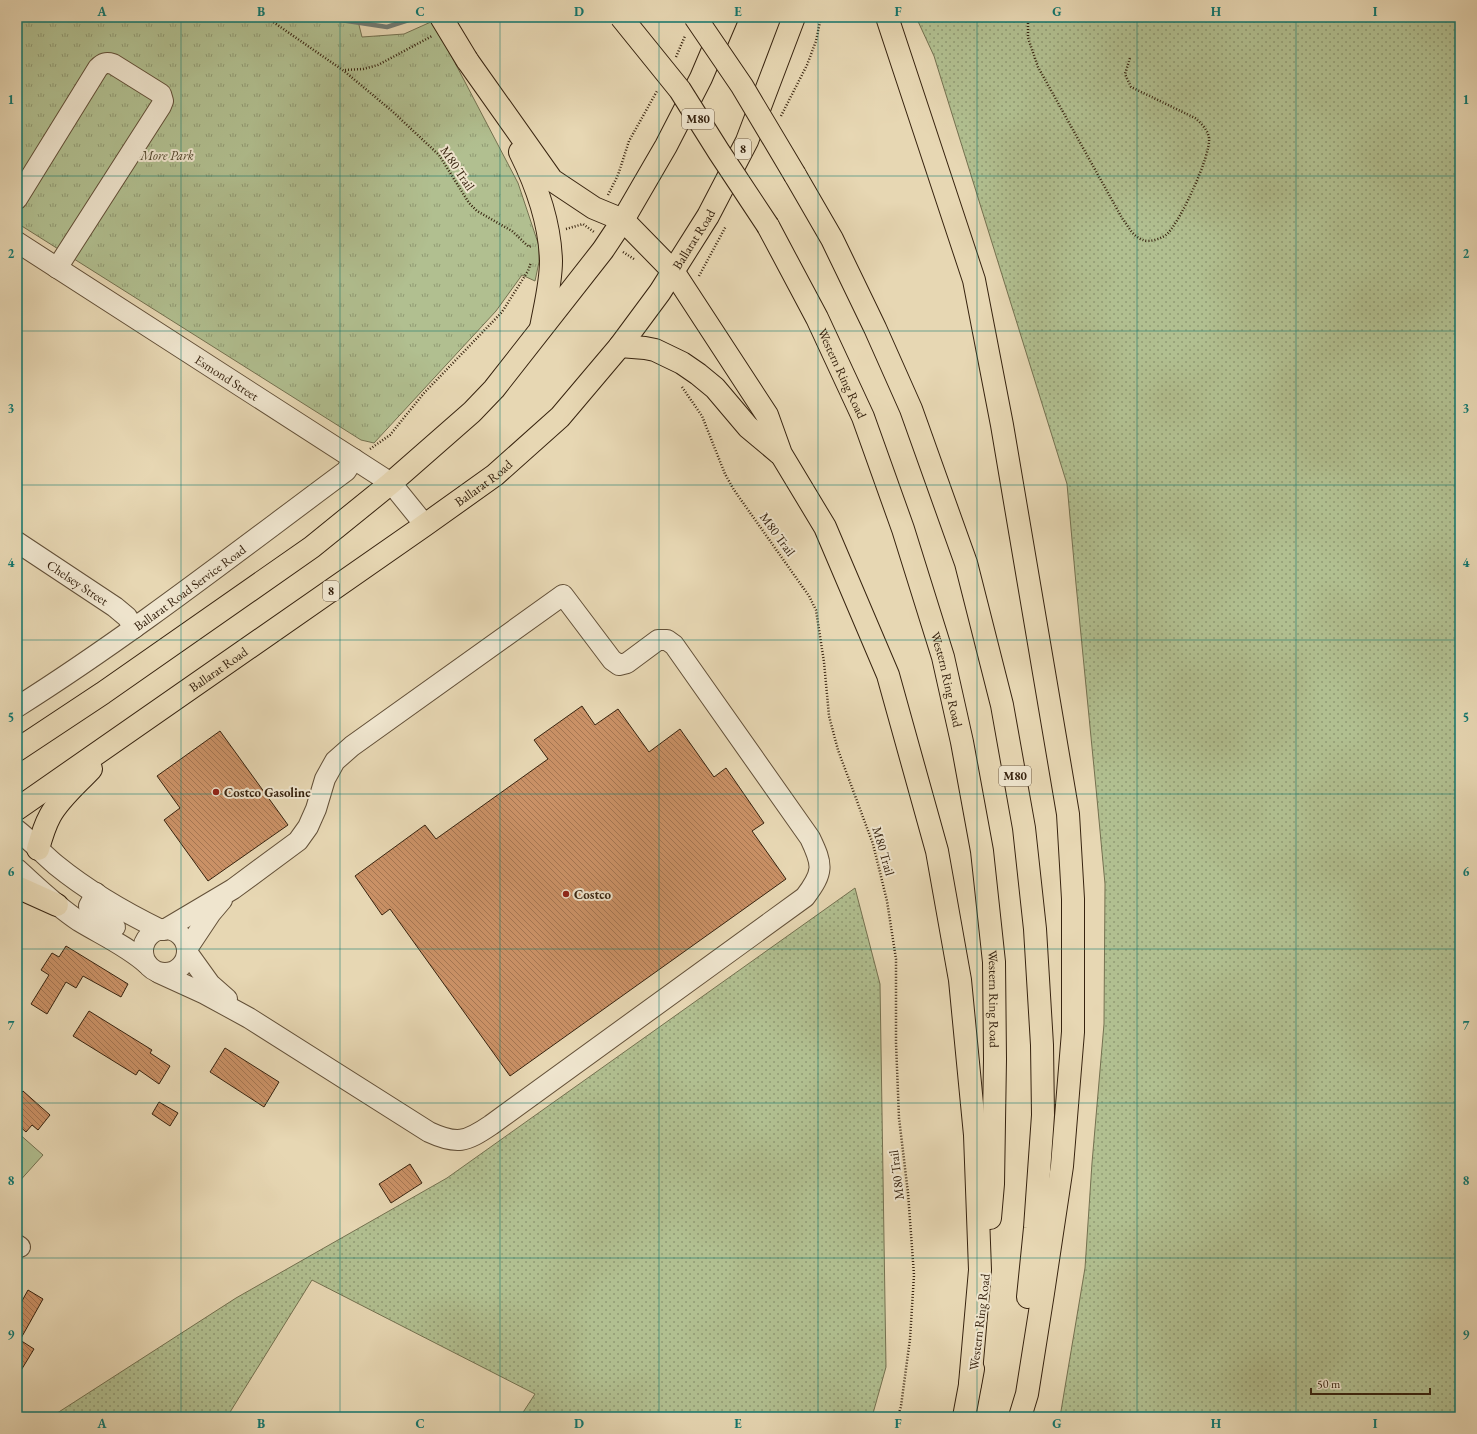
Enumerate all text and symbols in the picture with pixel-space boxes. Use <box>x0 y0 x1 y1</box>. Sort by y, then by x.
text: A <box>96 3 107 20</box>
text: B <box>257 3 265 20</box>
text: C <box>415 3 425 20</box>
text: D <box>574 3 584 20</box>
text: E <box>734 3 742 20</box>
text: F <box>894 3 902 20</box>
text: G <box>1052 3 1062 20</box>
text: H <box>1211 3 1222 20</box>
text: I <box>1373 3 1378 20</box>
text: 1 <box>8 91 15 108</box>
text: 1 <box>1463 91 1470 108</box>
road number: M80 <box>682 109 714 129</box>
road number: 8 <box>735 139 751 159</box>
street label: M80 Trail <box>437 143 479 194</box>
park label: More Park <box>139 147 194 164</box>
street label: Ballarat Road <box>669 206 719 273</box>
text: 2 <box>8 245 15 262</box>
text: 2 <box>1463 245 1470 262</box>
street label: Western Ring Road <box>814 325 871 422</box>
street label: Esmond Street <box>192 351 262 405</box>
text: 3 <box>8 400 15 417</box>
text: 3 <box>1463 400 1470 417</box>
street label: Ballarat Road <box>451 456 516 510</box>
street label: M80 Trail <box>756 509 799 560</box>
street label: Ballarat Road Service Road <box>131 541 250 634</box>
text: 4 <box>8 554 15 571</box>
text: 4 <box>1463 554 1470 571</box>
street label: Chelsey Street <box>44 556 112 609</box>
road number: 8 <box>323 581 339 601</box>
street label: Western Ring Road <box>927 630 966 729</box>
street label: Ballarat Road <box>186 643 251 696</box>
text: 5 <box>8 709 14 726</box>
text: 5 <box>1463 709 1469 726</box>
road number: M80 <box>999 766 1031 786</box>
place label: Costco Gasoline <box>224 784 311 801</box>
marker: Costco Gasoline <box>211 787 221 797</box>
street label: M80 Trail <box>868 825 899 878</box>
text: 6 <box>8 863 15 880</box>
text: 6 <box>1463 863 1470 880</box>
place label: Costco <box>574 886 612 903</box>
marker: Costco <box>561 889 571 899</box>
street label: Western Ring Road <box>984 949 1003 1048</box>
text: 7 <box>8 1017 15 1034</box>
text: 7 <box>1463 1017 1470 1034</box>
street label: M80 Trail <box>885 1149 908 1201</box>
text: 8 <box>8 1172 15 1189</box>
text: 8 <box>1463 1172 1470 1189</box>
street label: Western Ring Road <box>965 1272 994 1372</box>
text: 9 <box>8 1326 15 1343</box>
text: 9 <box>1463 1326 1470 1343</box>
scale bar <box>1311 1370 1430 1396</box>
text: 50 m <box>1317 1376 1341 1392</box>
text: A <box>96 1415 107 1432</box>
text: B <box>257 1415 265 1432</box>
text: C <box>415 1415 425 1432</box>
text: D <box>574 1415 584 1432</box>
text: E <box>734 1415 742 1432</box>
text: F <box>894 1415 902 1432</box>
text: G <box>1052 1415 1062 1432</box>
text: H <box>1211 1415 1222 1432</box>
text: I <box>1373 1415 1378 1432</box>

